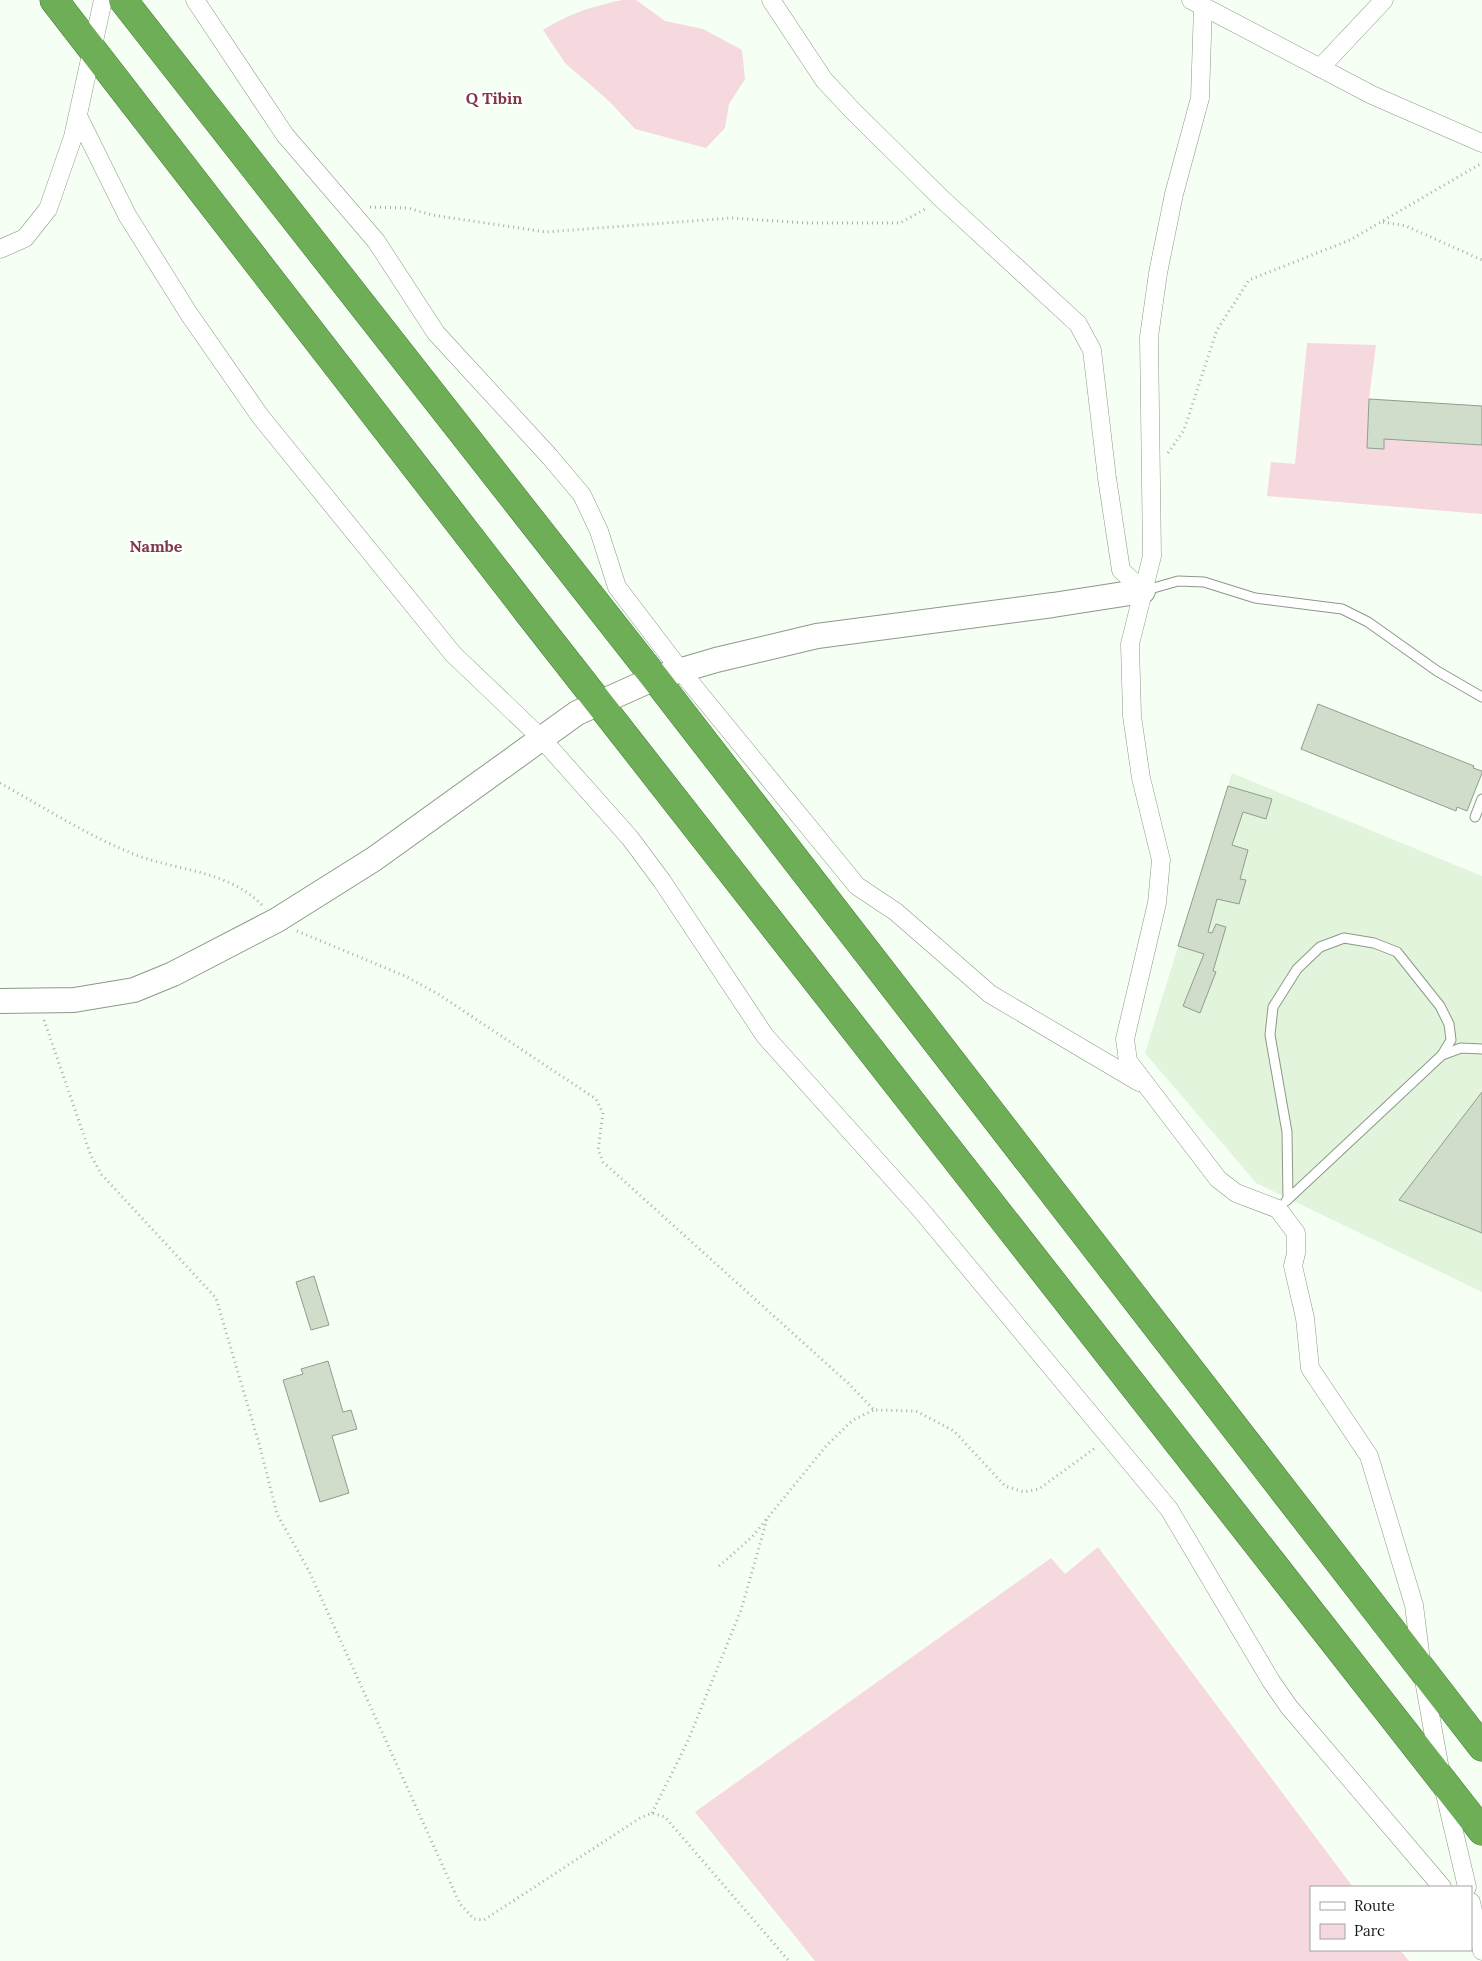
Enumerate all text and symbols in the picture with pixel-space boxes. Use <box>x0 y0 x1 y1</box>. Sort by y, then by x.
district label: Q Tibin <box>466 88 522 108</box>
district label: Nambe <box>130 536 183 556</box>
legend <box>1310 1886 1472 1951</box>
text: Route <box>1354 1896 1395 1915</box>
text: Parc <box>1354 1921 1385 1940</box>

